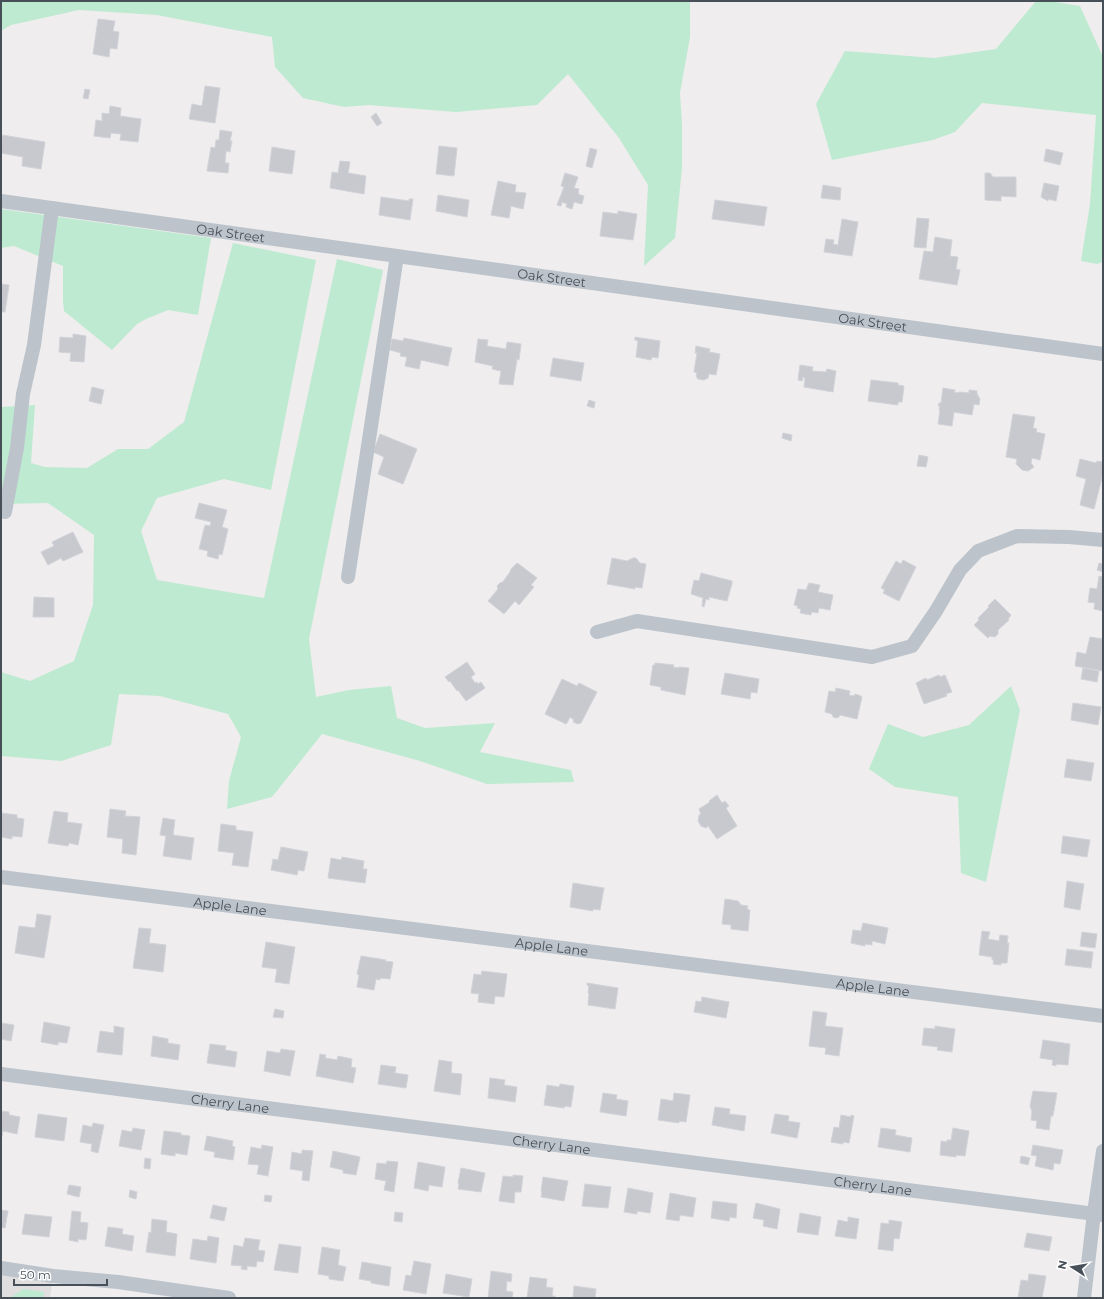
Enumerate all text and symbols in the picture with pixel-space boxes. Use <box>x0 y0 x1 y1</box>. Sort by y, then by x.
street label: Oak Street <box>195 220 266 246</box>
street label: Oak Street <box>516 265 587 290</box>
street label: Oak Street <box>837 309 908 335</box>
street label: Apple Lane <box>193 893 268 918</box>
street label: Apple Lane <box>514 934 589 959</box>
street label: Apple Lane <box>836 974 911 1000</box>
street label: Cherry Lane <box>190 1090 270 1116</box>
street label: Cherry Lane <box>512 1132 592 1157</box>
street label: Cherry Lane <box>833 1173 913 1198</box>
north arrow <box>1052 1247 1092 1287</box>
text: N <box>1054 1259 1070 1271</box>
scale bar <box>14 1261 107 1287</box>
text: 50 m <box>20 1267 51 1282</box>

